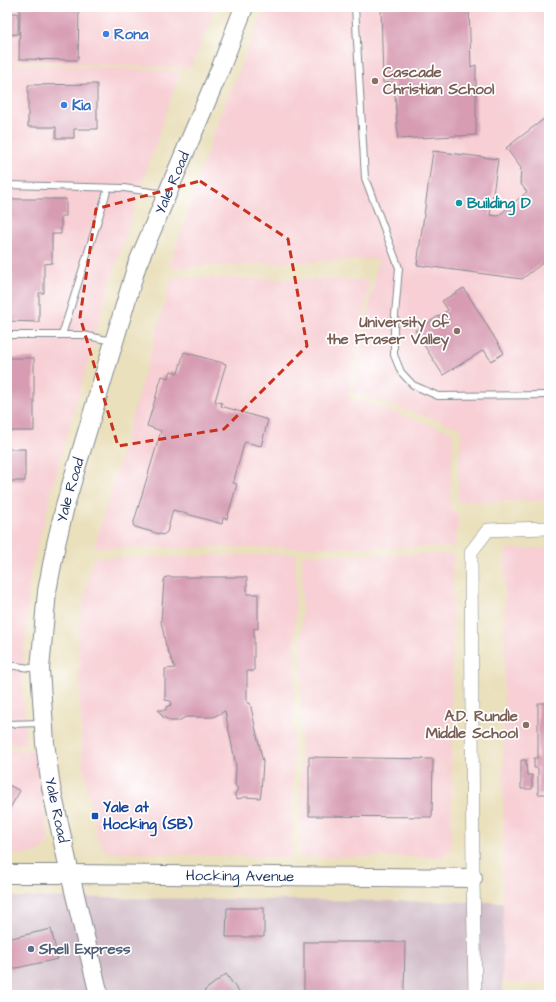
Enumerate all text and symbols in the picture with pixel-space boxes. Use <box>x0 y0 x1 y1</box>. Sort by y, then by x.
place label: Rona <box>114 24 149 45</box>
marker: Rona <box>101 29 111 39</box>
place label: Cascade Christian School <box>383 62 495 100</box>
marker: Cascade Christian School <box>370 76 380 86</box>
place label: Kia <box>72 95 91 116</box>
marker: Kia <box>59 100 69 110</box>
street label: Yale Road <box>150 148 195 218</box>
place label: Building D <box>467 193 531 216</box>
marker: Building D <box>454 198 464 208</box>
place label: University of the Fraser Valley <box>326 312 450 351</box>
marker: University of the Fraser Valley <box>452 326 462 336</box>
street label: Yale Road <box>51 455 90 525</box>
place label: A.D. Rundle Middle School <box>426 706 519 744</box>
marker: A.D. Rundle Middle School <box>521 720 531 730</box>
street label: Yale Road <box>39 775 74 845</box>
place label: Yale at Hocking (SB) <box>103 797 194 837</box>
marker: Yale at Hocking (SB) <box>90 811 100 821</box>
street label: Hocking Avenue <box>186 865 294 888</box>
place label: Shell Express <box>38 939 131 960</box>
marker: Shell Express <box>26 944 36 954</box>

